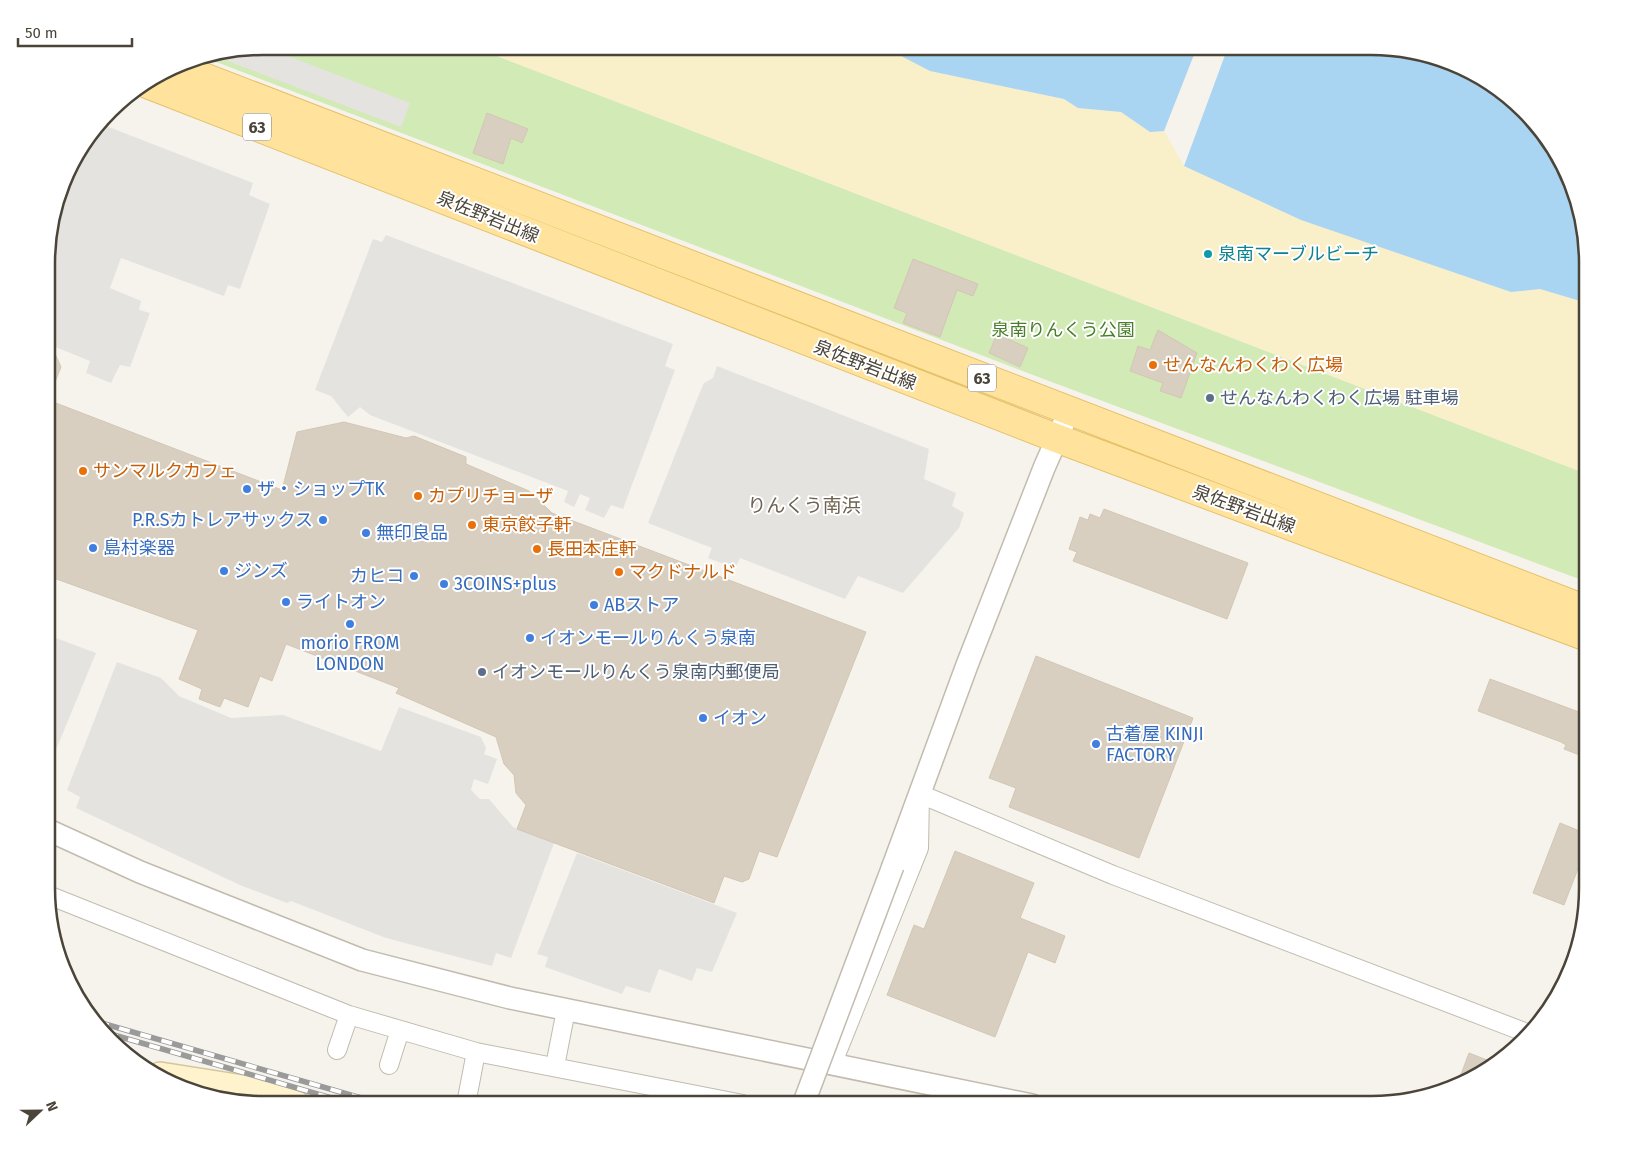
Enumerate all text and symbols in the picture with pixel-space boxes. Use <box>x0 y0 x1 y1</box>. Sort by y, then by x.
scale bar <box>18 15 131 47</box>
text: 50 m <box>25 24 58 42</box>
road number: 63 <box>243 114 271 140</box>
street label: 泉佐野岩出線 <box>434 187 542 247</box>
place label: 泉南マーブルビーチ <box>1218 243 1379 265</box>
marker: 泉南マーブルビーチ <box>1202 248 1214 260</box>
park label: 泉南りんくう公園 <box>991 319 1135 341</box>
street label: 泉佐野岩出線 <box>811 335 919 395</box>
place label: せんなんわくわく広場 <box>1163 354 1343 376</box>
marker: せんなんわくわく広場 <box>1147 359 1159 371</box>
road number: 63 <box>968 364 996 392</box>
place label: せんなんわくわく広場 駐車場 <box>1220 387 1459 409</box>
marker: せんなんわくわく広場 駐車場 <box>1204 392 1216 404</box>
place label: サンマルクカフェ <box>93 460 237 482</box>
marker: サンマルクカフェ <box>77 465 89 477</box>
place label: ザ・ショップTK <box>257 478 385 500</box>
street label: 泉佐野岩出線 <box>1189 480 1299 538</box>
marker: ザ・ショップTK <box>241 483 253 495</box>
place label: カプリチョーザ <box>428 485 554 507</box>
marker: カプリチョーザ <box>412 490 424 502</box>
district label: りんくう南浜 <box>747 494 861 517</box>
place label: P.R.Sカトレアサックス <box>132 509 313 531</box>
marker: P.R.Sカトレアサックス <box>317 514 329 526</box>
place label: 東京餃子軒 <box>482 514 572 536</box>
marker: 東京餃子軒 <box>466 519 478 531</box>
place label: 無印良品 <box>376 522 448 544</box>
marker: 無印良品 <box>360 527 372 539</box>
place label: 島村楽器 <box>103 537 175 559</box>
place label: 長田本庄軒 <box>547 538 637 560</box>
marker: 島村楽器 <box>87 542 99 554</box>
marker: 長田本庄軒 <box>531 543 543 555</box>
place label: ジンズ <box>234 560 288 582</box>
place label: マクドナルド <box>629 561 737 583</box>
marker: ジンズ <box>218 565 230 577</box>
place label: カヒコ <box>350 565 404 587</box>
marker: マクドナルド <box>613 566 625 578</box>
marker: カヒコ <box>408 570 420 582</box>
place label: 3COINS+plus <box>454 573 556 595</box>
marker: 3COINS+plus <box>438 578 450 590</box>
place label: ライトオン <box>296 591 386 613</box>
place label: ABストア <box>604 594 679 616</box>
marker: ライトオン <box>280 596 292 608</box>
marker: ABストア <box>588 599 600 611</box>
marker: morio FROM LONDON <box>344 618 356 630</box>
place label: イオンモールりんくう泉南 <box>540 627 756 649</box>
place label: morio FROM LONDON <box>300 632 400 675</box>
marker: イオンモールりんくう泉南 <box>524 632 536 644</box>
place label: イオンモールりんくう泉南内郵便局 <box>492 661 780 683</box>
marker: イオンモールりんくう泉南内郵便局 <box>476 666 488 678</box>
place label: イオン <box>713 707 767 729</box>
marker: イオン <box>697 712 709 724</box>
place label: 古着屋 KINJI FACTORY <box>1106 723 1204 766</box>
marker: 古着屋 KINJI FACTORY <box>1090 738 1102 750</box>
north arrow <box>15 1086 65 1136</box>
text: N <box>42 1099 61 1114</box>

